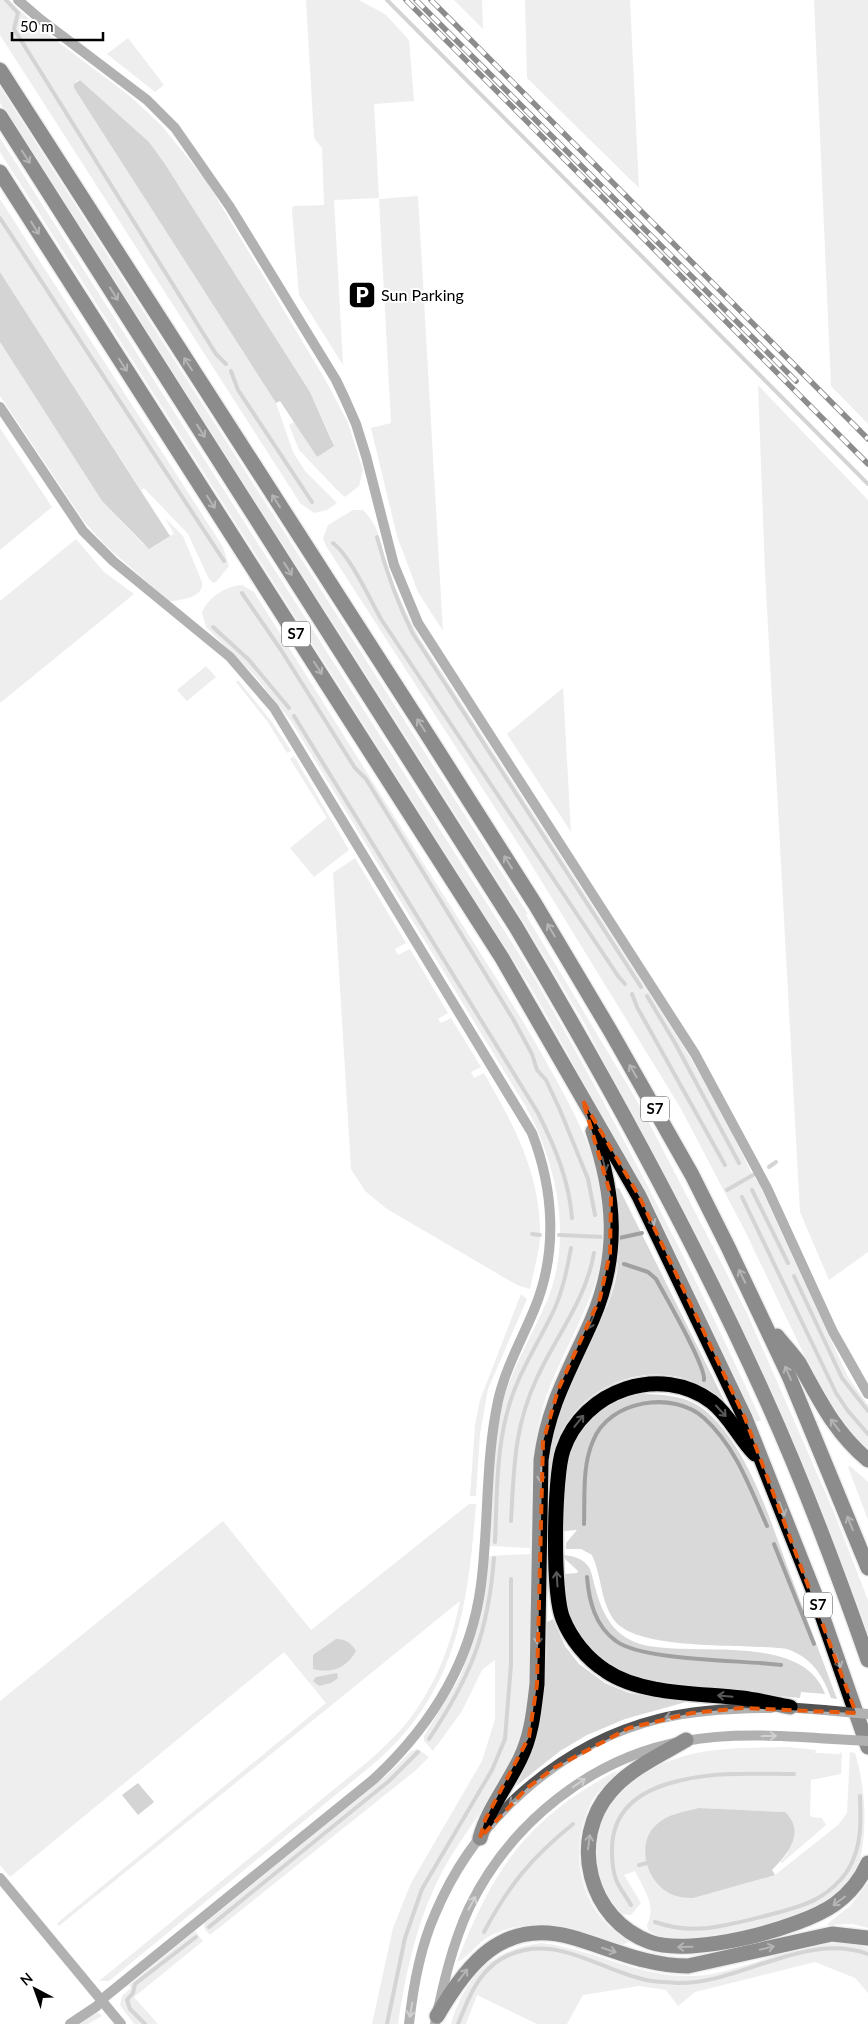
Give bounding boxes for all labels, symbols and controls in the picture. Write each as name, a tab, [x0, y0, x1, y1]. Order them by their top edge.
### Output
scale bar	[12, 10, 104, 42]
text: 50 m	[20, 17, 54, 35]
one-way arrow	[22, 150, 32, 164]
one-way arrow	[30, 221, 41, 235]
parking icon: Sun Parking	[347, 280, 377, 310]
place label: Sun Parking	[381, 285, 464, 304]
one-way arrow	[109, 287, 119, 301]
one-way arrow	[183, 357, 193, 371]
one-way arrow	[118, 358, 128, 372]
one-way arrow	[196, 424, 206, 438]
one-way arrow	[206, 494, 216, 508]
one-way arrow	[271, 494, 281, 508]
one-way arrow	[283, 561, 293, 575]
road number: S7	[282, 622, 310, 646]
one-way arrow	[313, 660, 323, 674]
one-way arrow	[416, 718, 427, 732]
one-way arrow	[503, 856, 513, 870]
one-way arrow	[545, 924, 555, 938]
one-way arrow	[628, 1063, 638, 1078]
road number: S7	[641, 1096, 669, 1122]
one-way arrow	[599, 1155, 609, 1171]
one-way arrow	[646, 1211, 656, 1226]
one-way arrow	[737, 1269, 747, 1284]
one-way arrow	[585, 1314, 595, 1329]
one-way arrow	[782, 1366, 792, 1381]
one-way arrow	[715, 1405, 727, 1418]
one-way arrow	[573, 1415, 584, 1428]
one-way arrow	[829, 1419, 840, 1432]
one-way arrow	[536, 1467, 545, 1483]
one-way arrow	[777, 1501, 787, 1516]
one-way arrow	[845, 1516, 854, 1531]
one-way arrow	[552, 1571, 561, 1587]
road number: S7	[804, 1592, 832, 1618]
one-way arrow	[533, 1629, 543, 1645]
one-way arrow	[834, 1653, 843, 1668]
one-way arrow	[717, 1691, 733, 1701]
one-way arrow	[665, 1712, 681, 1722]
one-way arrow	[761, 1731, 777, 1740]
one-way arrow	[572, 1778, 586, 1788]
one-way arrow	[509, 1793, 521, 1806]
one-way arrow	[584, 1834, 594, 1850]
one-way arrow	[833, 1895, 846, 1906]
one-way arrow	[468, 1896, 477, 1911]
one-way arrow	[677, 1942, 694, 1952]
one-way arrow	[758, 1943, 774, 1952]
one-way arrow	[601, 1945, 617, 1955]
north arrow	[10, 1964, 60, 2014]
one-way arrow	[458, 1968, 468, 1982]
text: N	[16, 1969, 36, 1989]
one-way arrow	[405, 2002, 415, 2018]

